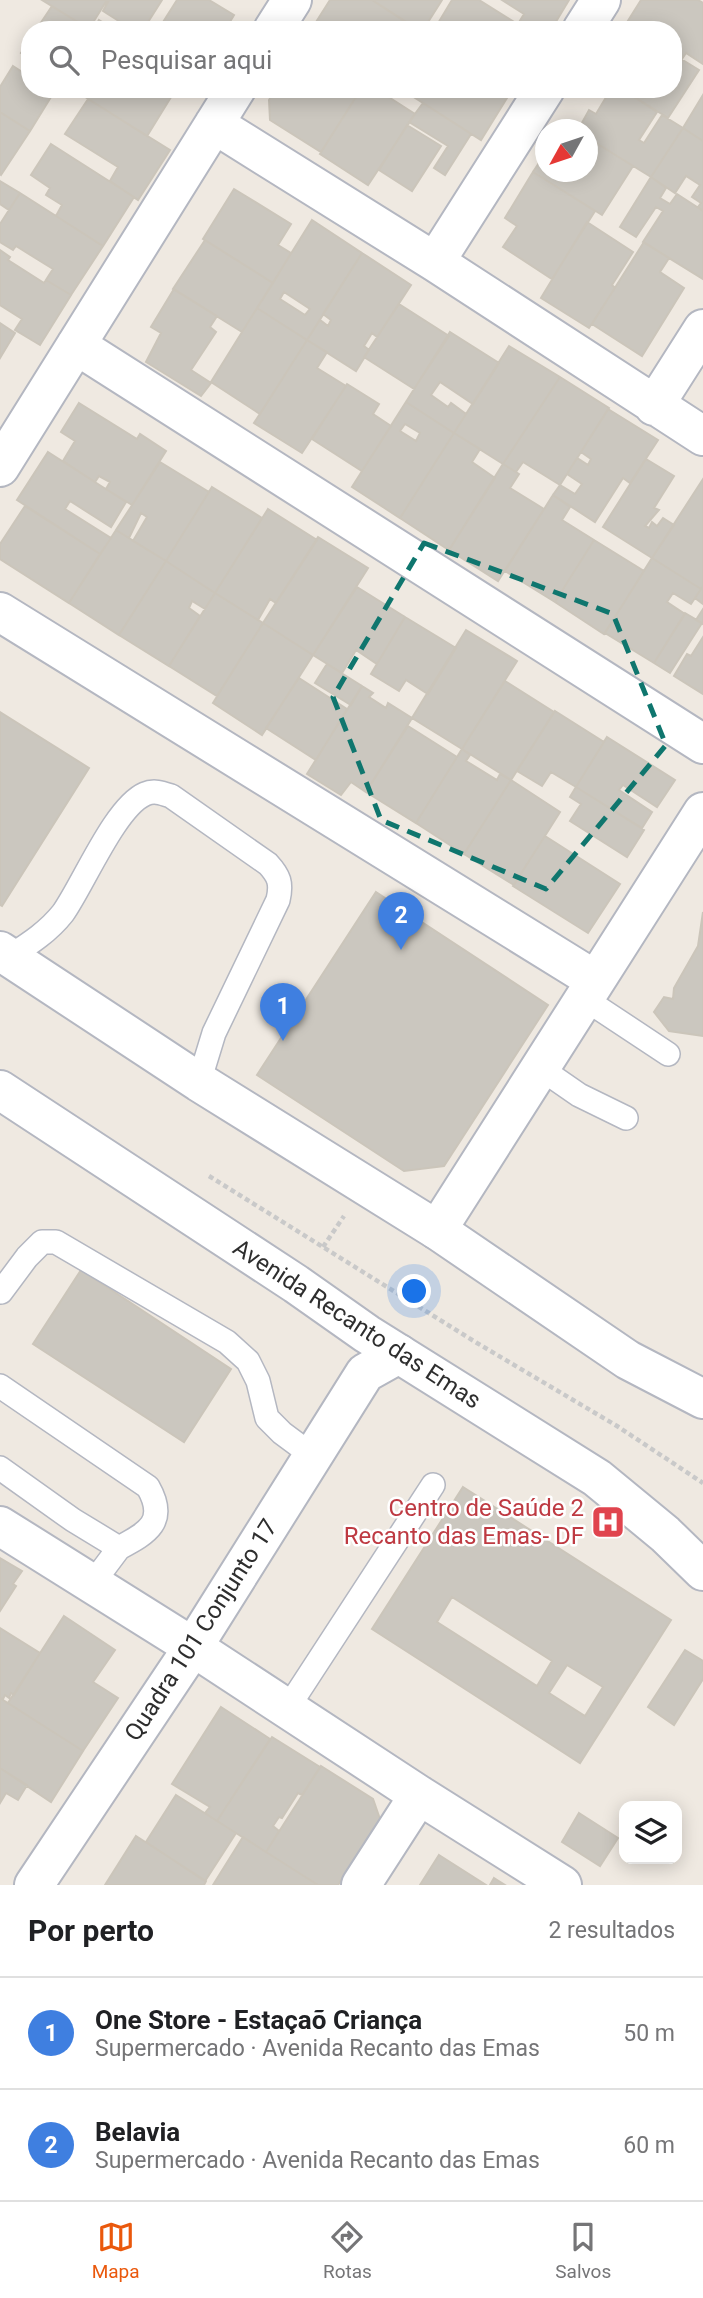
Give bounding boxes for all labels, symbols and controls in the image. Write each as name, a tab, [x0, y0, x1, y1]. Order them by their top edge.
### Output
search box	[21, 21, 682, 98]
icon: search	[45, 41, 83, 79]
text: Pesquisar aqui	[101, 45, 272, 75]
north arrow	[535, 119, 598, 182]
pin: 2	[378, 892, 424, 950]
pin: 1	[260, 983, 306, 1041]
street label: Avenida Recanto das Emas	[228, 1233, 486, 1415]
your location	[397, 1274, 431, 1308]
place label: Centro de Saúde 2 Recanto das Emas- DF	[344, 1494, 584, 1550]
hospital icon: Centro de Saúde 2 Recanto das Emas- DF	[589, 1503, 627, 1541]
street label: Quadra 101 Conjunto 17	[119, 1514, 283, 1746]
map controls	[619, 1801, 682, 1864]
button: layers	[619, 1801, 682, 1864]
text: Por perto	[28, 1913, 154, 1948]
text: 2 resultados	[548, 1917, 675, 1944]
text: One Store - Estaçaõ Criança	[95, 2005, 422, 2035]
text: 1	[44, 2020, 58, 2047]
text: 50 m	[623, 2020, 675, 2047]
text: Supermercado · Avenida Recanto das Emas	[95, 2035, 540, 2062]
text: Belavia	[95, 2117, 180, 2147]
text: 2	[44, 2132, 58, 2159]
text: 60 m	[623, 2132, 675, 2159]
text: Supermercado · Avenida Recanto das Emas	[95, 2147, 540, 2174]
tab: Mapa	[92, 2218, 140, 2283]
tab: Rotas	[323, 2218, 372, 2283]
tab: Salvos	[555, 2218, 611, 2283]

